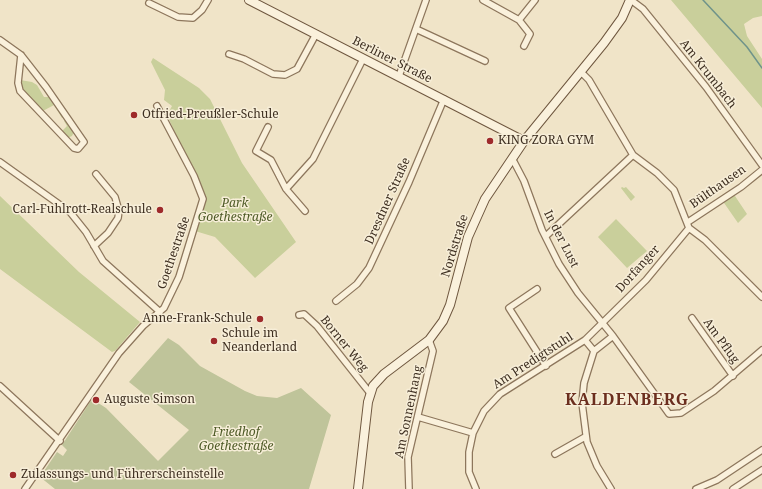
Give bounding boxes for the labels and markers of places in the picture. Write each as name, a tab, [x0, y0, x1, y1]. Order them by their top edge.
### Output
place label: Otfried-Preußler-Schule	[142, 108, 279, 122]
marker: Otfried-Preußler-Schule	[129, 110, 139, 120]
place label: KING ZORA GYM	[498, 134, 594, 148]
marker: KING ZORA GYM	[485, 136, 495, 146]
place label: Carl-Fuhlrott-Realschule	[13, 203, 152, 217]
marker: Carl-Fuhlrott-Realschule	[155, 205, 165, 215]
place label: Anne-Frank-Schule	[142, 312, 252, 326]
marker: Anne-Frank-Schule	[255, 314, 265, 324]
place label: Schule im Neanderland	[222, 327, 297, 355]
marker: Schule im Neanderland	[209, 336, 219, 346]
place label: Auguste Simson	[104, 393, 195, 407]
marker: Auguste Simson	[91, 395, 101, 405]
place label: Zulassungs- und Führerscheinstelle	[21, 468, 224, 482]
marker: Zulassungs- und Führerscheinstelle	[8, 470, 18, 480]

